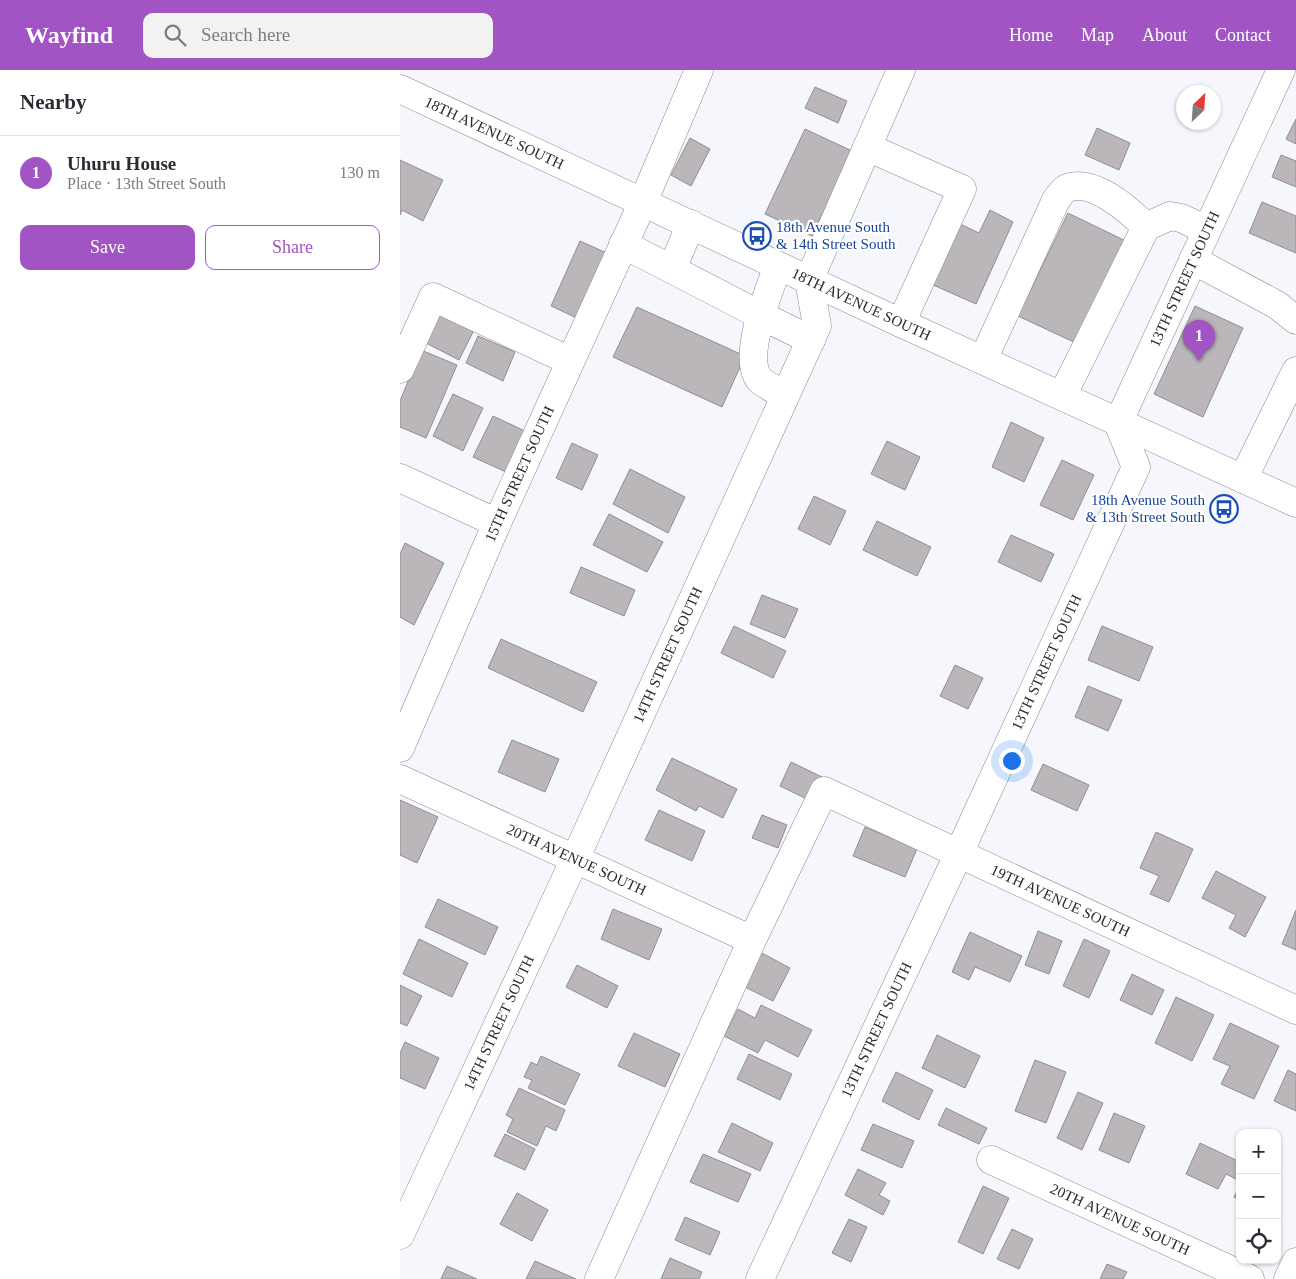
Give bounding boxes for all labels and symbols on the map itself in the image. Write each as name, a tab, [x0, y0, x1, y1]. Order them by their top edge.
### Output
north arrow	[1176, 85, 1221, 130]
street label: 18TH AVENUE SOUTH	[422, 94, 566, 172]
street label: 13TH STREET SOUTH	[1146, 208, 1224, 350]
place label: 18th Avenue South & 14th Street South	[776, 219, 896, 252]
bus stop icon: 18th Avenue South & 14th Street South	[742, 221, 772, 251]
street label: 18TH AVENUE SOUTH	[789, 265, 933, 344]
pin: 1	[1183, 320, 1215, 361]
street label: 15TH STREET SOUTH	[482, 403, 557, 544]
place label: 18th Avenue South & 13th Street South	[1085, 492, 1205, 525]
bus stop icon: 18th Avenue South & 13th Street South	[1209, 494, 1239, 524]
street label: 14TH STREET SOUTH	[630, 584, 706, 725]
street label: 13TH STREET SOUTH	[1008, 592, 1084, 733]
your location	[999, 748, 1025, 774]
street label: 20TH AVENUE SOUTH	[504, 821, 649, 899]
street label: 19TH AVENUE SOUTH	[988, 862, 1133, 940]
street label: 14TH STREET SOUTH	[460, 953, 537, 1093]
street label: 13TH STREET SOUTH	[838, 960, 915, 1100]
street label: 20TH AVENUE SOUTH	[1048, 1180, 1192, 1258]

